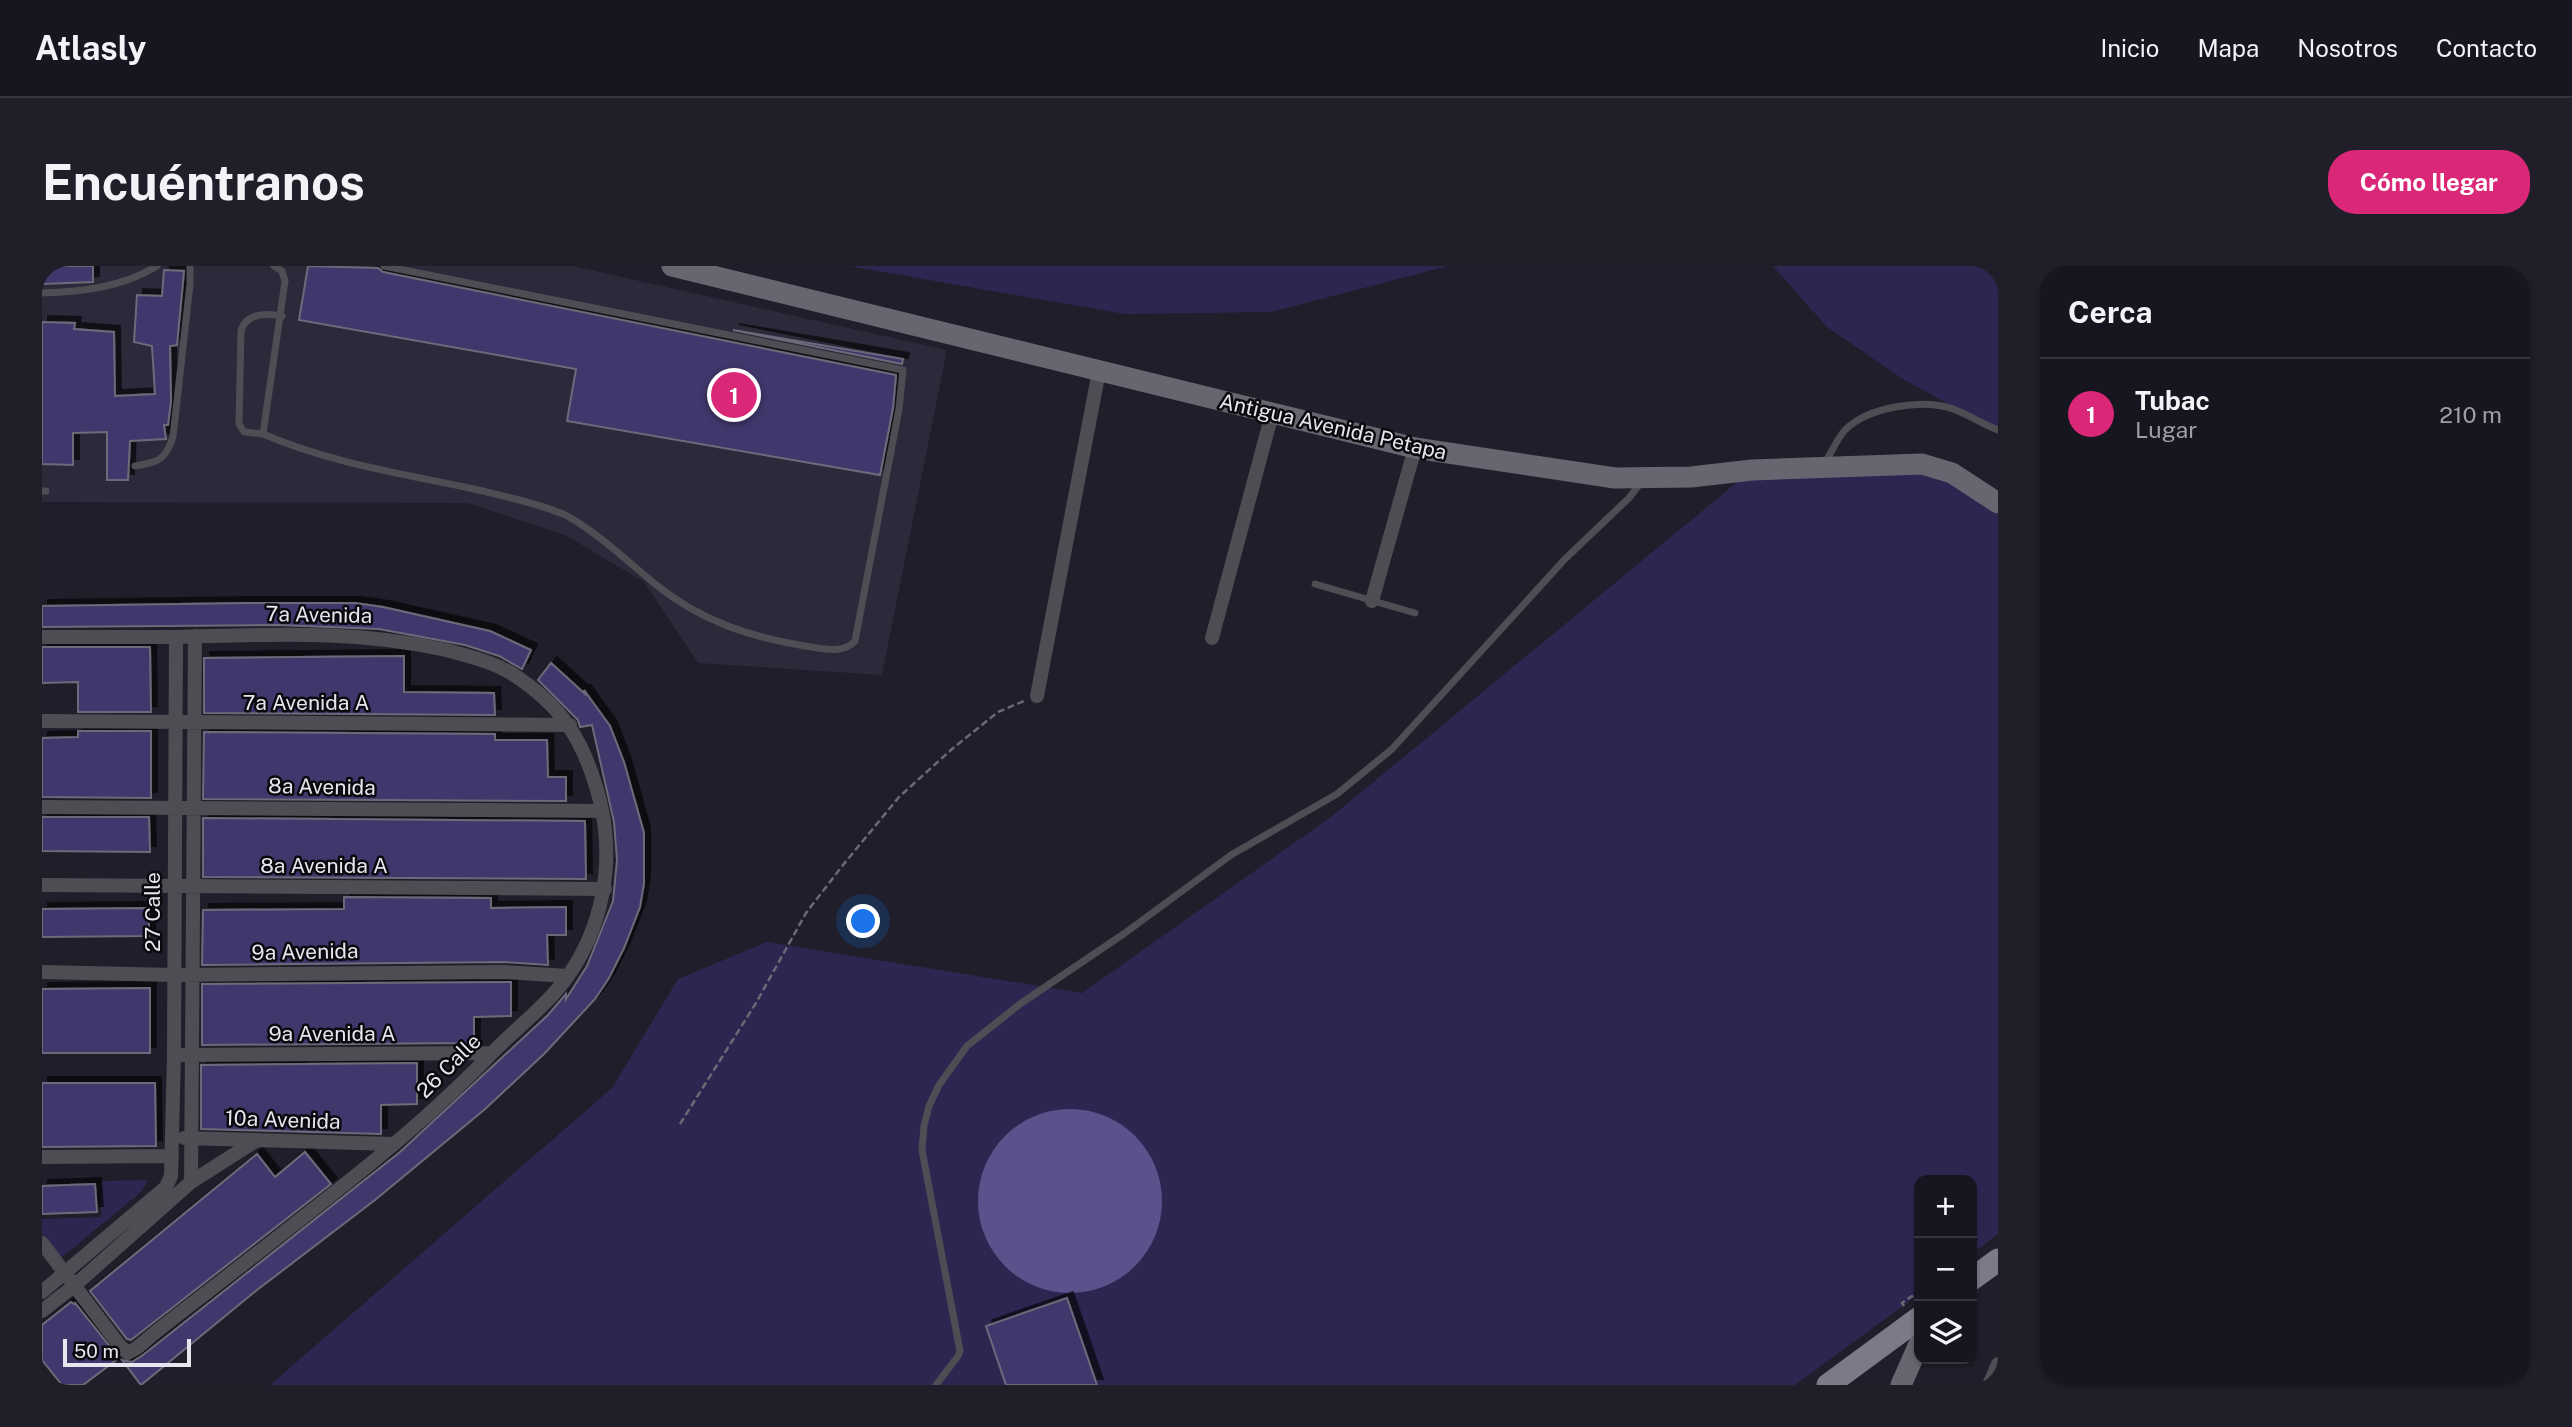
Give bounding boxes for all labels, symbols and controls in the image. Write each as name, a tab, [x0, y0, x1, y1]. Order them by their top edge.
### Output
text: Atlasly	[35, 29, 146, 67]
text: Inicio	[2100, 34, 2159, 62]
text: Mapa	[2197, 34, 2259, 62]
text: Nosotros	[2297, 34, 2398, 62]
text: Contacto	[2436, 34, 2537, 62]
button: Cómo llegar	[2328, 150, 2530, 214]
text: Encuéntranos	[42, 153, 365, 211]
text: Cerca	[2068, 294, 2153, 330]
pin: 1	[711, 369, 757, 421]
text: Tubac	[2135, 385, 2210, 416]
street label: Antigua Avenida Petapa	[1217, 388, 1449, 465]
text: 1	[2086, 401, 2096, 428]
text: 210 m	[2439, 401, 2502, 428]
text: Lugar	[2135, 416, 2197, 443]
street label: 7a Avenida	[265, 601, 373, 628]
street label: 7a Avenida A	[243, 690, 369, 715]
street label: 8a Avenida	[268, 773, 376, 800]
street label: 8a Avenida A	[260, 853, 388, 878]
street label: 27 Calle	[140, 872, 165, 952]
your location	[846, 904, 880, 938]
street label: 9a Avenida	[251, 938, 359, 965]
street label: 9a Avenida A	[268, 1021, 396, 1046]
street label: 26 Calle	[411, 1028, 486, 1103]
street label: 10a Avenida	[225, 1105, 341, 1134]
map controls	[1914, 1175, 1977, 1364]
button: +	[1914, 1175, 1977, 1238]
button: −	[1914, 1238, 1977, 1301]
button: layers	[1914, 1301, 1977, 1364]
scale bar	[63, 1336, 191, 1368]
text: 50 m	[74, 1340, 119, 1362]

